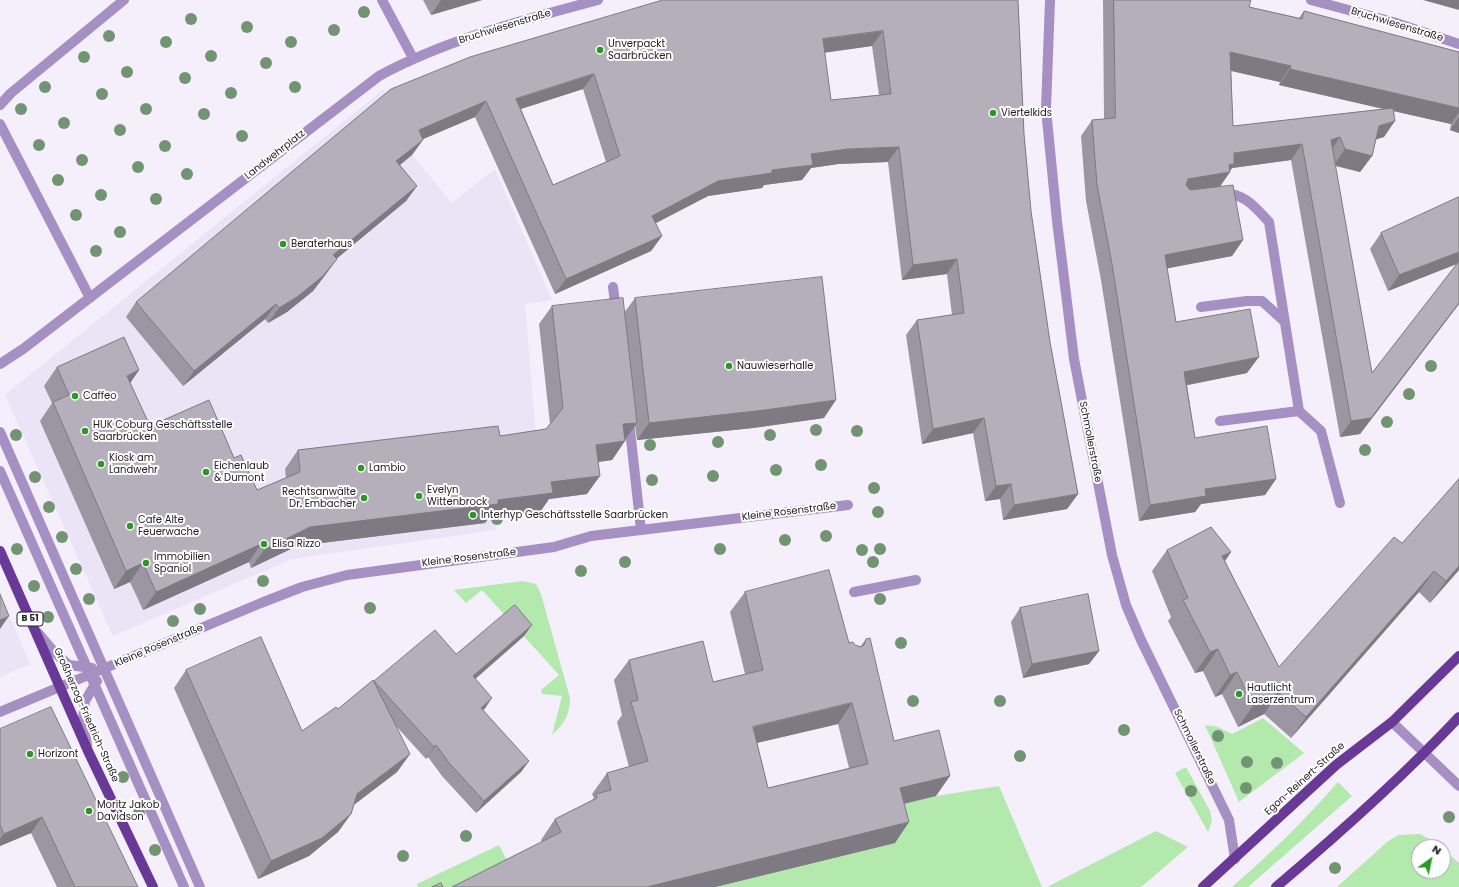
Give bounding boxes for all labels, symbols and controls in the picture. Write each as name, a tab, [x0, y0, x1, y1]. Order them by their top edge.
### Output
street label: Bruchwiesenstraße	[1349, 5, 1445, 45]
street label: Bruchwiesenstraße	[457, 7, 553, 47]
place label: Unverpackt Saarbrücken	[608, 38, 672, 62]
marker: Unverpackt Saarbrücken	[595, 45, 605, 55]
place label: Viertelkids	[1001, 107, 1052, 119]
marker: Viertelkids	[988, 108, 998, 118]
street label: Landwehrplatz	[243, 128, 307, 182]
place label: Beraterhaus	[291, 238, 352, 250]
marker: Beraterhaus	[278, 239, 288, 249]
place label: Nauwieserhalle	[737, 360, 813, 372]
marker: Nauwieserhalle	[724, 361, 734, 371]
place label: Caffeo	[83, 390, 117, 402]
marker: Caffeo	[70, 391, 80, 401]
street label: Schmollerstraße	[1076, 400, 1104, 484]
place label: HUK Coburg Geschäftsstelle Saarbrücken	[93, 419, 233, 442]
marker: HUK Coburg Geschäftsstelle Saarbrücken	[80, 426, 90, 436]
place label: Kiosk am Landwehr	[109, 452, 158, 476]
marker: Kiosk am Landwehr	[96, 459, 106, 469]
place label: Eichenlaub & Dumont	[214, 460, 269, 484]
place label: Lambio	[369, 462, 406, 474]
marker: Lambio	[356, 463, 366, 473]
marker: Eichenlaub & Dumont	[201, 467, 211, 477]
place label: Evelyn Wittenbrock	[427, 484, 487, 508]
place label: Rechtsanwälte Dr. Embacher	[282, 486, 356, 510]
marker: Evelyn Wittenbrock	[414, 491, 424, 501]
marker: Rechtsanwälte Dr. Embacher	[359, 493, 369, 503]
street label: Kleine Rosenstraße	[741, 500, 837, 524]
place label: Interhyp Geschäftsstelle Saarbrücken	[481, 509, 668, 521]
marker: Interhyp Geschäftsstelle Saarbrücken	[468, 510, 478, 520]
place label: Cafe Alte Feuerwache	[138, 514, 199, 538]
marker: Cafe Alte Feuerwache	[125, 521, 135, 531]
place label: Elisa Rizzo	[272, 538, 321, 550]
marker: Elisa Rizzo	[259, 539, 269, 549]
street label: Kleine Rosenstraße	[421, 546, 517, 570]
place label: Immobilien Spaniol	[154, 551, 210, 574]
marker: Immobilien Spaniol	[141, 558, 151, 568]
road number: B 51	[17, 612, 43, 626]
street label: Kleine Rosenstraße	[113, 622, 205, 670]
street label: Großherzog-Friedrich-Straße	[51, 646, 121, 784]
place label: Hautlicht Laserzentrum	[1247, 682, 1314, 706]
marker: Hautlicht Laserzentrum	[1234, 689, 1244, 699]
street label: Schmollerstraße	[1171, 707, 1217, 787]
street label: Egon-Reinert-Straße	[1263, 740, 1347, 818]
place label: Horizont	[38, 748, 78, 760]
marker: Horizont	[25, 749, 35, 759]
place label: Moritz Jakob Davidson	[97, 799, 159, 822]
marker: Moritz Jakob Davidson	[84, 806, 94, 816]
north arrow	[1411, 839, 1451, 879]
text: N	[1429, 841, 1445, 859]

